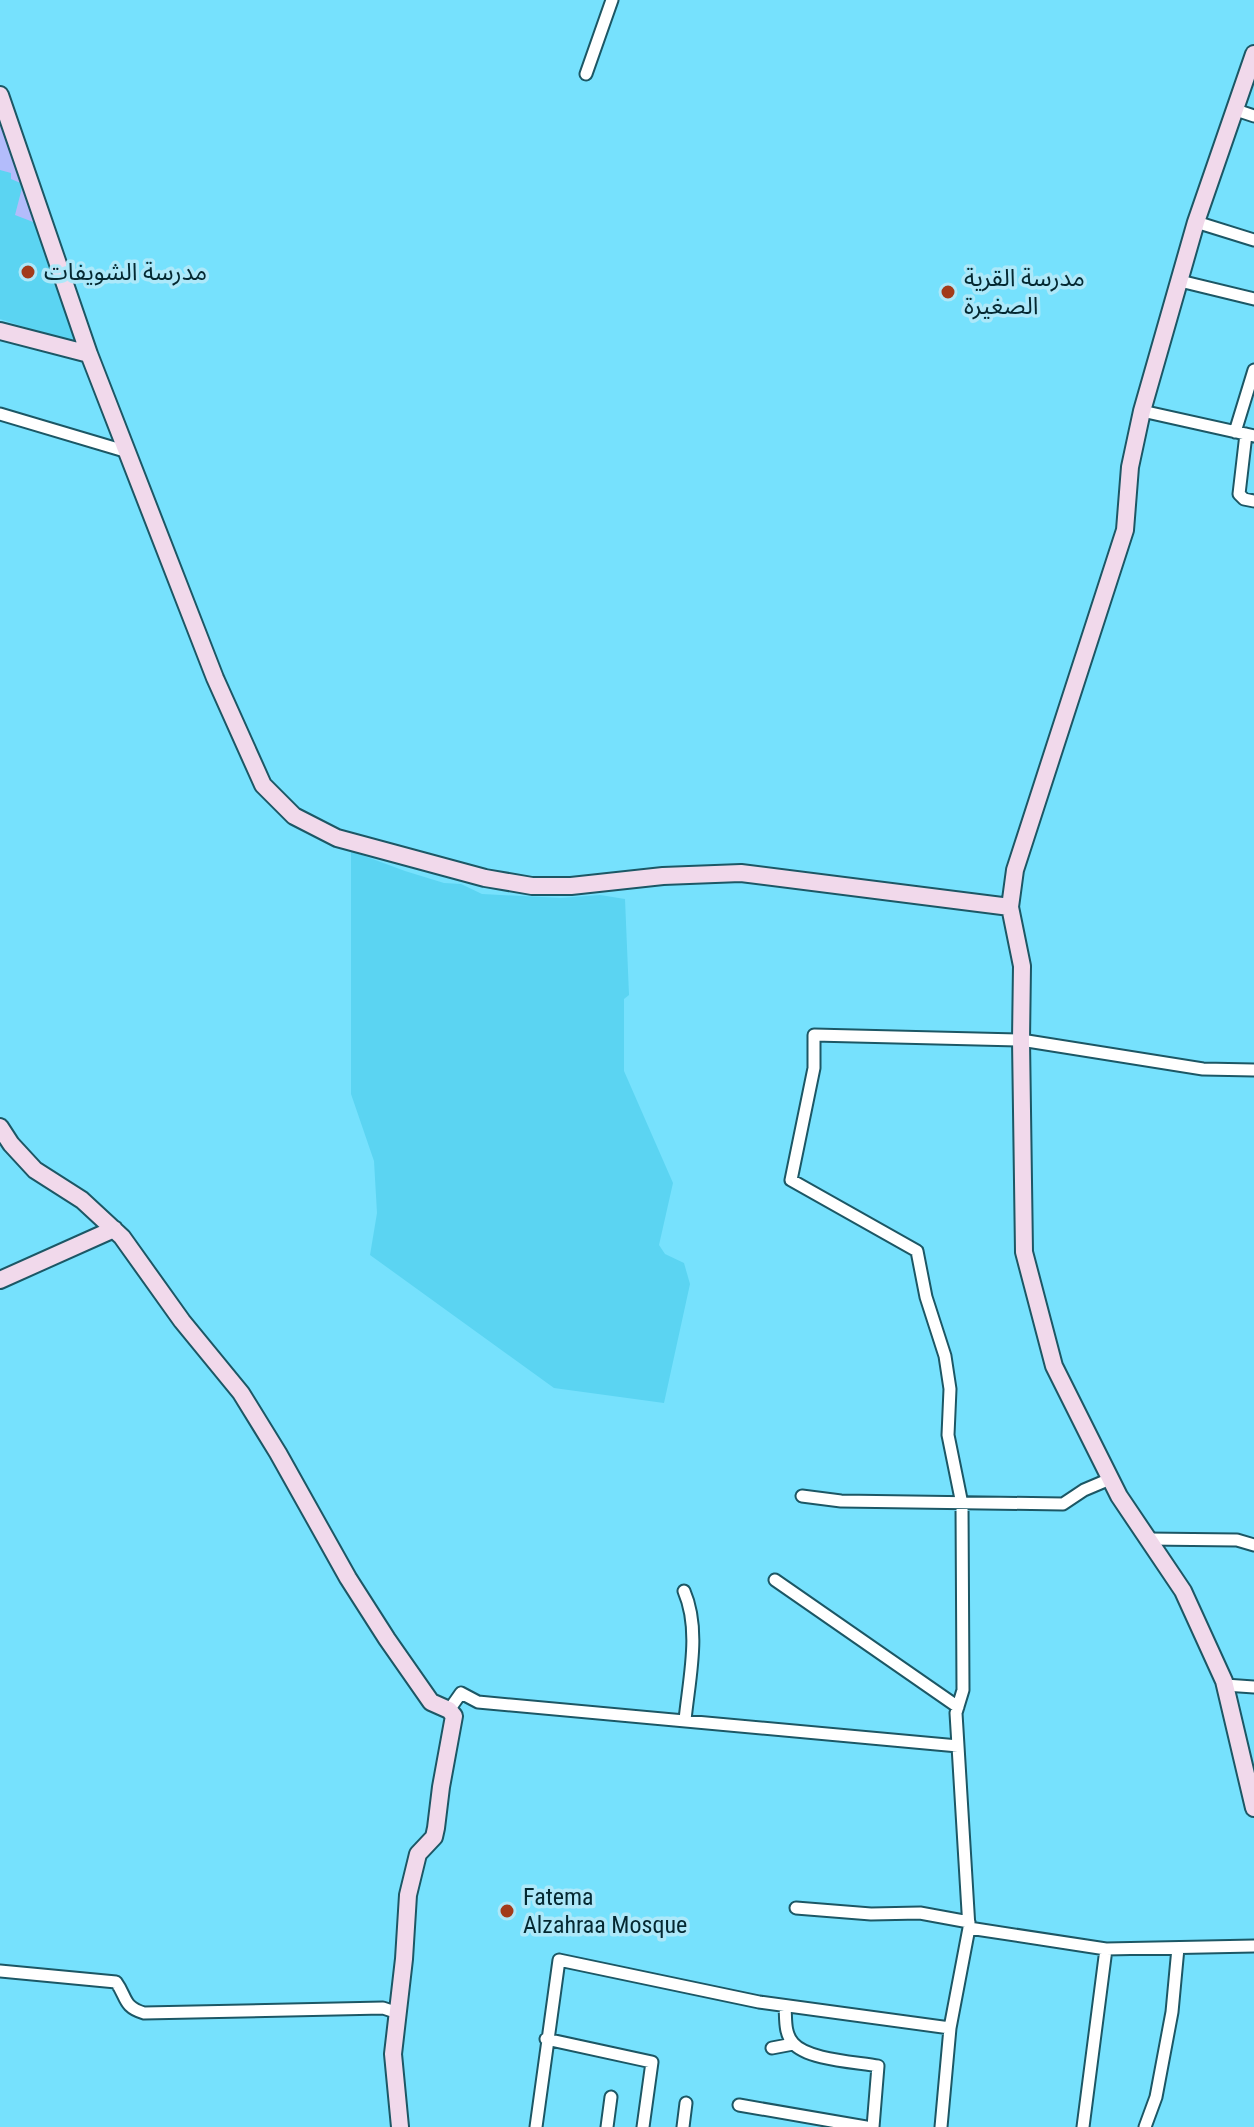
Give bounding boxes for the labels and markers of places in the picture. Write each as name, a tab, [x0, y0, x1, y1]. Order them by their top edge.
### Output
place label: مدرسة الشويفات	[44, 258, 207, 286]
marker: مدرسة الشويفات	[19, 263, 37, 281]
place label: مدرسة القرية الصغيرة	[964, 264, 1085, 320]
marker: مدرسة القرية الصغيرة	[939, 283, 957, 301]
place label: Fatema Alzahraa Mosque	[523, 1883, 687, 1939]
marker: Fatema Alzahraa Mosque	[498, 1902, 516, 1920]

